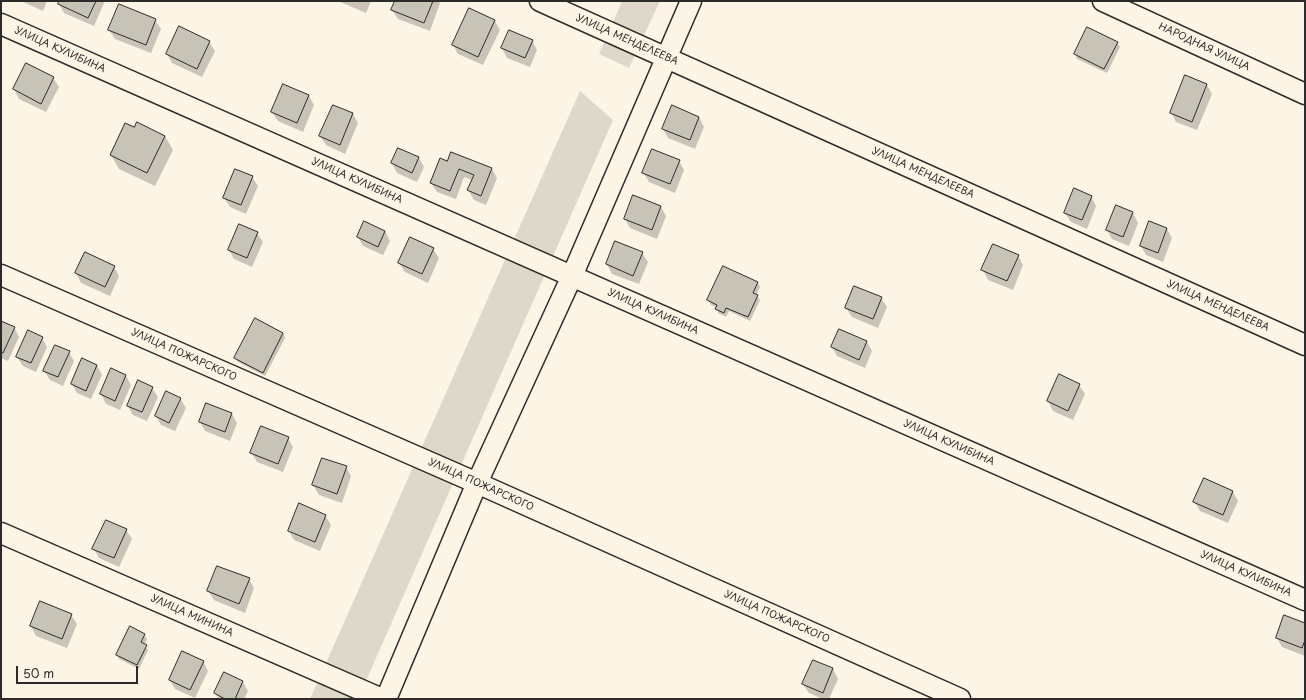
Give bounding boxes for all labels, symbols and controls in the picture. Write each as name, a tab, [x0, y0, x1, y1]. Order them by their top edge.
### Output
street label: УЛИЦА МЕНДЕЛЕЕВА	[574, 12, 680, 68]
street label: НАРОДНАЯ УЛИЦА	[1156, 21, 1252, 73]
street label: УЛИЦА КУЛИБИНА	[13, 25, 107, 75]
street label: УЛИЦА МЕНДЕЛЕЕВА	[870, 145, 976, 201]
street label: УЛИЦА КУЛИБИНА	[310, 156, 404, 206]
street label: УЛИЦА МЕНДЕЛЕЕВА	[1165, 278, 1271, 334]
street label: УЛИЦА КУЛИБИНА	[606, 287, 700, 337]
street label: УЛИЦА ПОЖАРСКОГО	[129, 326, 239, 384]
street label: УЛИЦА КУЛИБИНА	[902, 418, 996, 468]
street label: УЛИЦА ПОЖАРСКОГО	[426, 456, 536, 514]
street label: УЛИЦА КУЛИБИНА	[1199, 549, 1293, 599]
street label: УЛИЦА ПОЖАРСКОГО	[722, 588, 832, 646]
street label: УЛИЦА МИНИНА	[149, 592, 235, 640]
scale bar	[18, 658, 140, 684]
text: 50 m	[23, 664, 54, 682]

